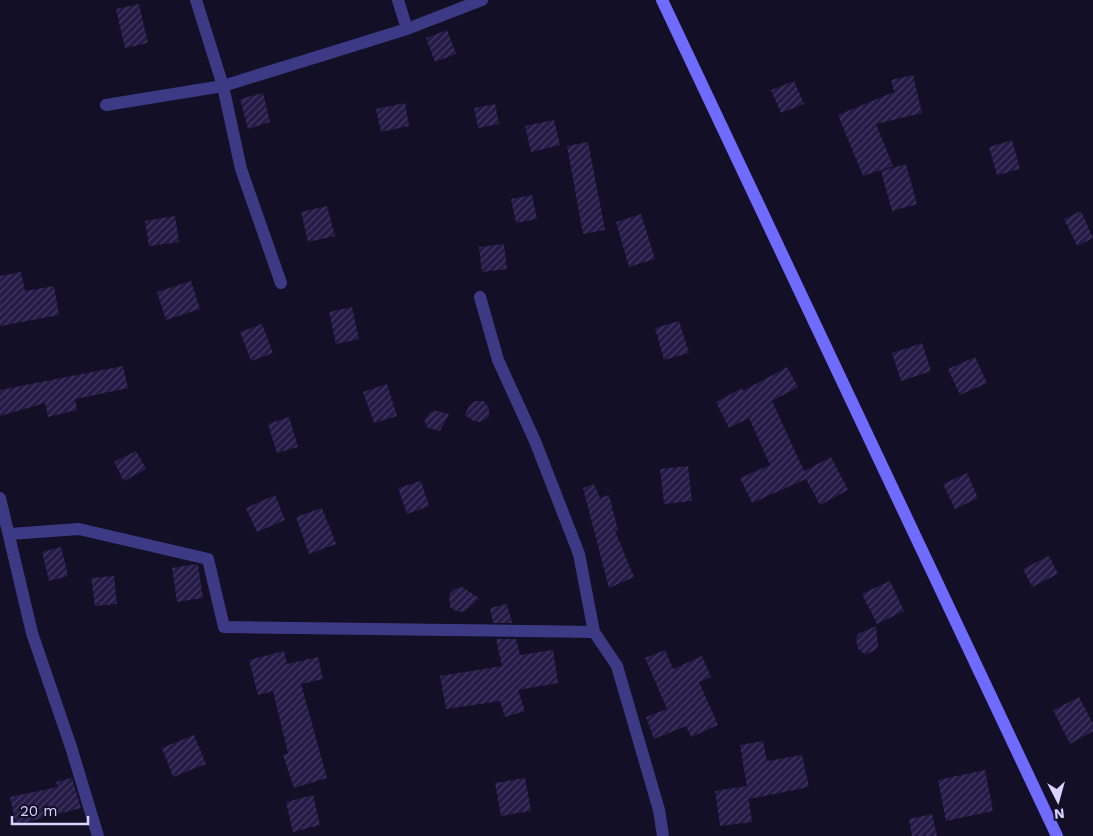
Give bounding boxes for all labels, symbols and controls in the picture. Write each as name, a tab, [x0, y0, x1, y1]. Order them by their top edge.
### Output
north arrow	[1033, 776, 1083, 826]
scale bar	[12, 794, 89, 826]
text: 20 m	[20, 802, 58, 820]
text: N	[1053, 805, 1065, 822]

